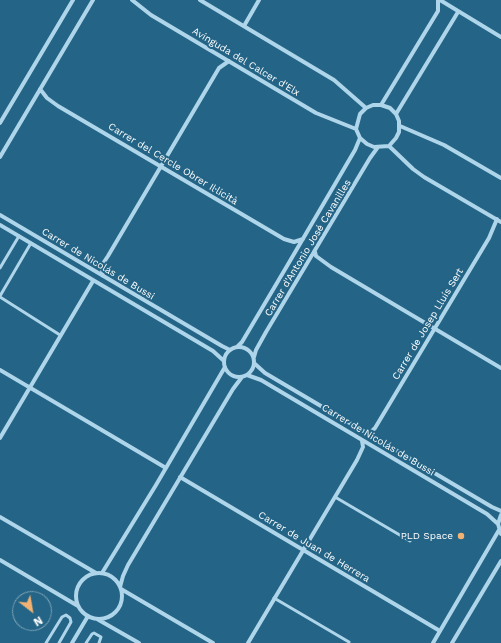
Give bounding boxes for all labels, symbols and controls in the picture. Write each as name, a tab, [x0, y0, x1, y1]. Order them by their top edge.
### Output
street label: Avinguda del Calcer d'Elx	[190, 25, 302, 99]
street label: Carrer del Cercle Obrer Il·licità	[106, 120, 240, 208]
street label: Carrer d'Antonio José Cavanilles	[262, 177, 354, 319]
street label: Carrer de Nicolás de Bussi	[39, 225, 157, 303]
street label: Carrer de Josep Lluís Sert	[390, 266, 466, 382]
street label: Carrer de Nicolás de Bussi	[319, 401, 437, 479]
street label: Carrer de Juan de Herrera	[256, 509, 372, 585]
place label: PLD Space	[401, 530, 453, 542]
marker: PLD Space	[456, 531, 466, 541]
north arrow	[12, 591, 52, 631]
text: N	[31, 613, 45, 629]

